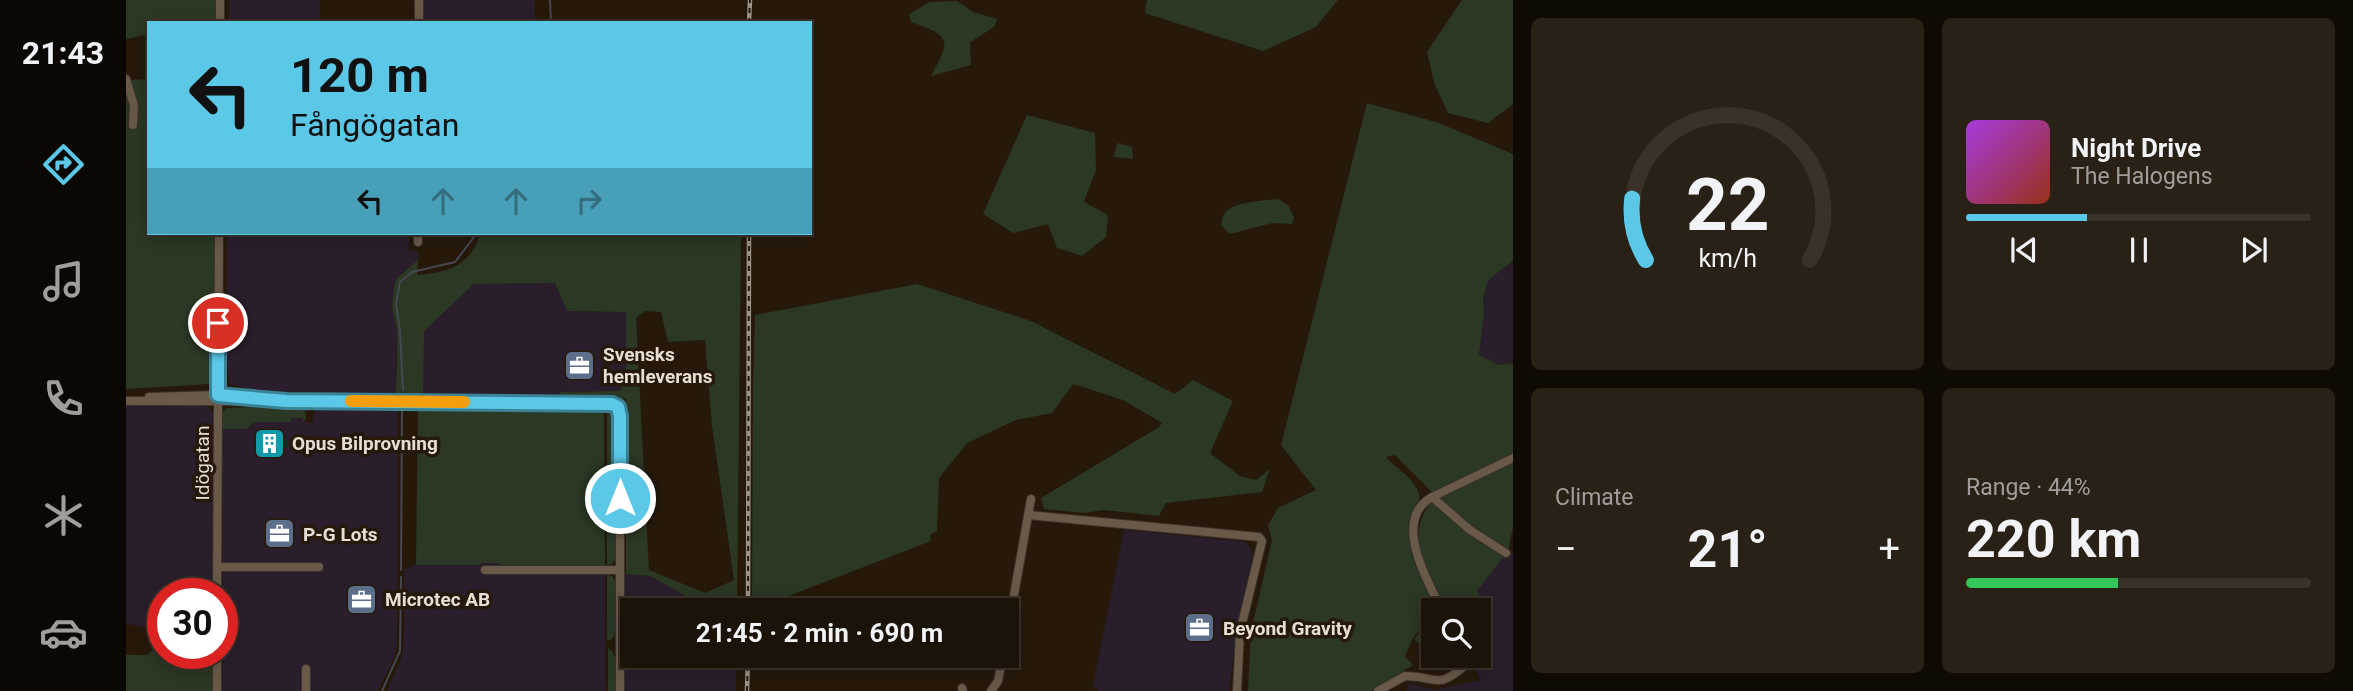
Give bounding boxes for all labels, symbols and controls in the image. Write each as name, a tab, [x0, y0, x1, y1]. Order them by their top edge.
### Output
text: 21:43	[22, 34, 104, 72]
text: 120 m	[290, 47, 429, 104]
icon: left	[175, 49, 266, 140]
text: Fångögatan	[290, 106, 459, 144]
text: Night Drive	[2071, 133, 2201, 163]
icon: directions	[39, 140, 88, 189]
text: 22	[1686, 163, 1769, 249]
text: The Halogens	[2071, 163, 2213, 190]
icon: left	[351, 182, 389, 220]
icon: ahead	[424, 182, 462, 220]
icon: ahead	[497, 182, 535, 220]
icon: right	[570, 182, 608, 220]
icon: previous	[2005, 231, 2043, 269]
icon: pause	[2120, 231, 2158, 269]
icon: next	[2235, 231, 2273, 269]
text: km/h	[1698, 244, 1757, 273]
icon: music	[39, 257, 88, 306]
pin	[188, 293, 248, 353]
icon: arrive	[199, 304, 237, 342]
place label: Svensks hemleverans	[603, 343, 713, 388]
office icon: Svensks hemleverans	[563, 348, 597, 382]
icon: phone	[39, 374, 88, 423]
street label: Idögatan	[191, 426, 214, 500]
building icon: Opus Bilprovning	[252, 426, 286, 460]
place label: Opus Bilprovning	[292, 432, 438, 455]
position arrow	[583, 461, 657, 535]
text: Range · 44%	[1966, 474, 2091, 501]
text: Climate	[1555, 484, 1634, 511]
icon: climate	[39, 491, 88, 540]
text: 220 km	[1966, 509, 2141, 570]
office icon: P-G Lots	[263, 517, 297, 551]
text: 21°	[1688, 519, 1768, 580]
place label: P-G Lots	[303, 523, 378, 546]
text: −	[1555, 527, 1577, 571]
text: +	[1878, 527, 1900, 571]
speed limit sign: 30	[147, 578, 238, 669]
office icon: Microtec AB	[345, 582, 379, 616]
place label: Microtec AB	[385, 588, 490, 611]
map controls	[1421, 598, 1491, 668]
button: search	[1421, 598, 1491, 668]
icon: car	[39, 608, 88, 657]
office icon: Beyond Gravity	[1183, 611, 1217, 645]
place label: Beyond Gravity	[1223, 617, 1352, 640]
text: 21:45 · 2 min · 690 m	[696, 618, 943, 648]

